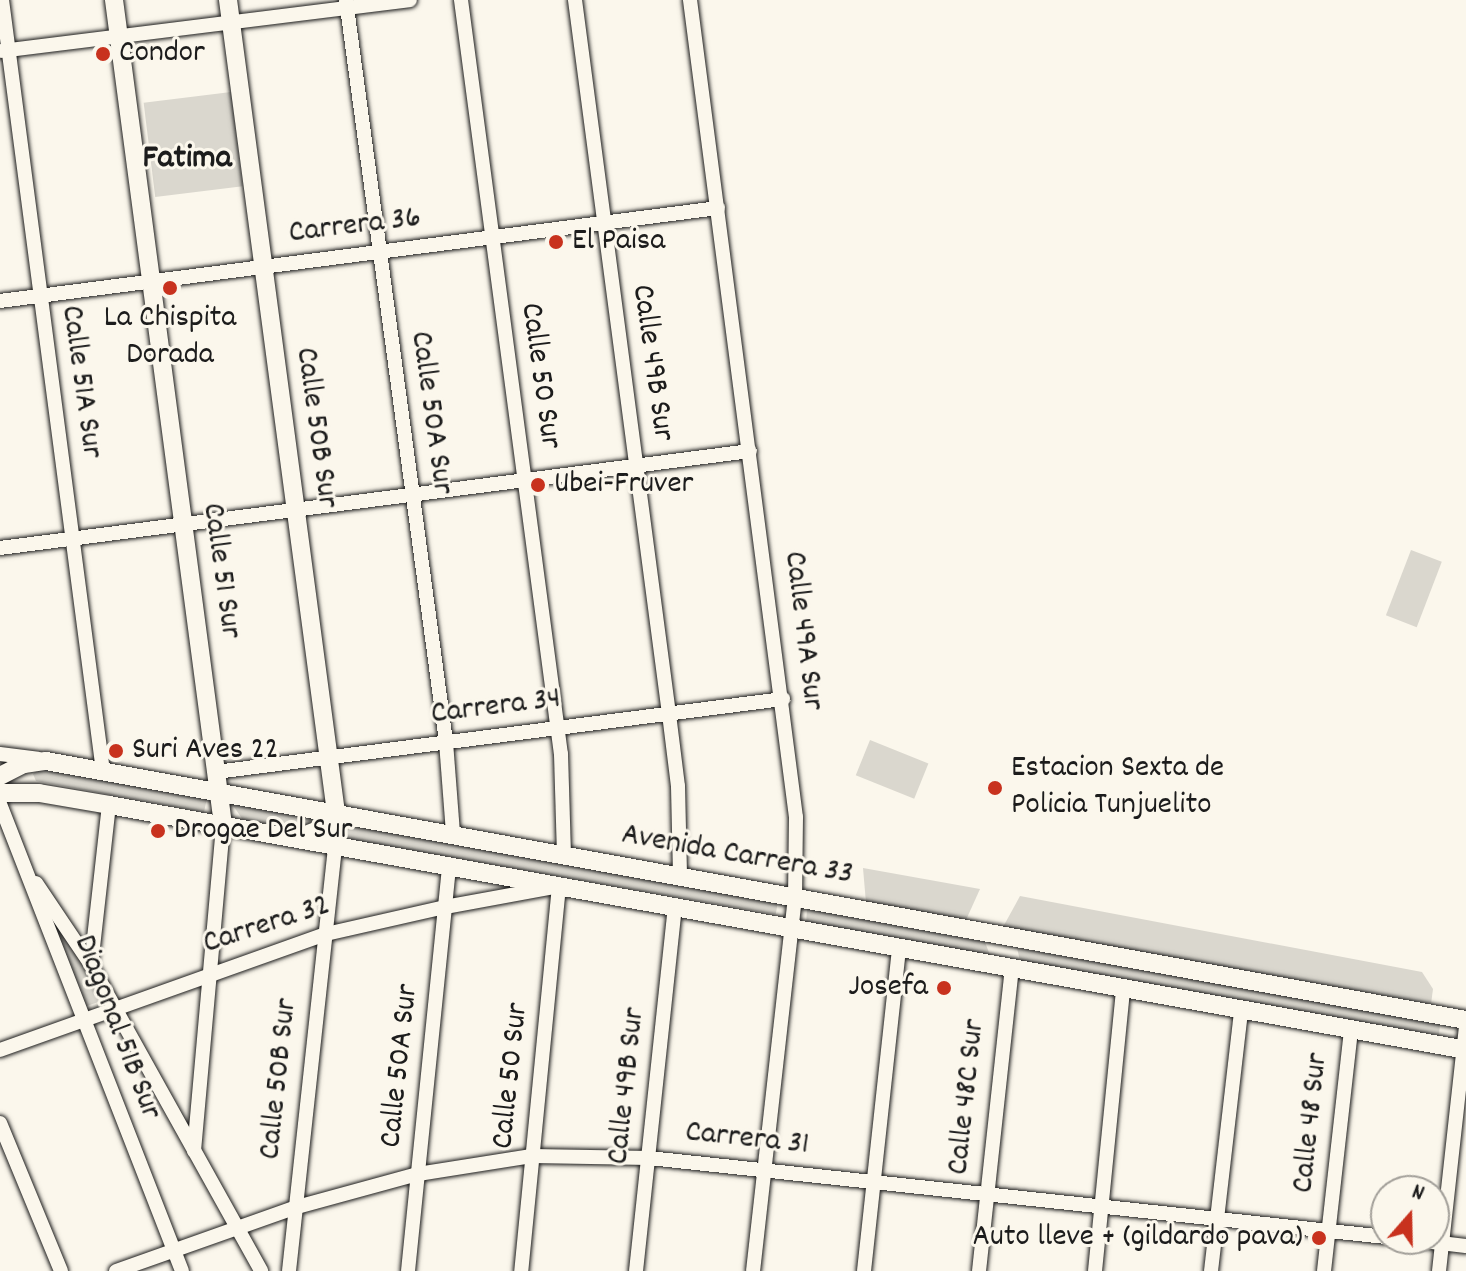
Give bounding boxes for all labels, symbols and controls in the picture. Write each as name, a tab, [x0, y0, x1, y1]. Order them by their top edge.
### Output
place label: Condor	[119, 35, 205, 73]
marker: Condor	[94, 45, 112, 63]
district label: Fatima	[142, 140, 232, 180]
street label: Carrera 36	[287, 200, 423, 254]
place label: El Paisa	[572, 223, 665, 261]
marker: El Paisa	[547, 233, 565, 251]
marker: La Chispita Dorada	[161, 279, 179, 297]
street label: Calle 49B Sur	[621, 282, 681, 444]
place label: La Chispita Dorada	[104, 301, 236, 376]
street label: Calle 50 Sur	[510, 301, 568, 451]
street label: Calle 51A Sur	[50, 303, 110, 461]
street label: Calle 50A Sur	[400, 329, 460, 497]
street label: Calle 50B Sur	[285, 345, 345, 511]
place label: Ubei-Fruver	[554, 466, 693, 504]
marker: Ubei-Fruver	[529, 476, 547, 494]
street label: Calle 51 Sur	[191, 501, 249, 641]
street label: Calle 49A Sur	[773, 549, 831, 713]
street label: Carrera 34	[429, 681, 563, 735]
place label: Suri Aves 22	[132, 732, 279, 770]
marker: Suri Aves 22	[107, 742, 125, 760]
place label: Estacion Sexta de Policia Tunjuelito	[1011, 751, 1224, 826]
marker: Estacion Sexta de Policia Tunjuelito	[986, 779, 1004, 797]
place label: Drogae Del Sur	[174, 812, 352, 850]
street label: Avenida Carrera 33	[618, 817, 856, 895]
marker: Drogae Del Sur	[149, 822, 167, 840]
street label: Carrera 32	[199, 887, 335, 965]
street label: Diagonal 51B Sur	[63, 930, 169, 1126]
place label: Josefa	[848, 969, 928, 1007]
marker: Josefa	[935, 979, 953, 997]
street label: Calle 50A Sur	[373, 982, 429, 1150]
street label: Calle 50B Sur	[252, 996, 308, 1162]
street label: Calle 50 Sur	[485, 1001, 539, 1151]
street label: Calle 49B Sur	[601, 1006, 655, 1166]
street label: Calle 48C Sur	[941, 1017, 995, 1177]
street label: Calle 48 Sur	[1286, 1051, 1338, 1195]
street label: Carrera 31	[683, 1114, 811, 1166]
north arrow	[1370, 1175, 1450, 1255]
text: N	[1407, 1177, 1428, 1210]
place label: Auto lleve + (gildardo pava)	[973, 1219, 1303, 1257]
marker: Auto lleve + (gildardo pava)	[1310, 1229, 1328, 1247]

